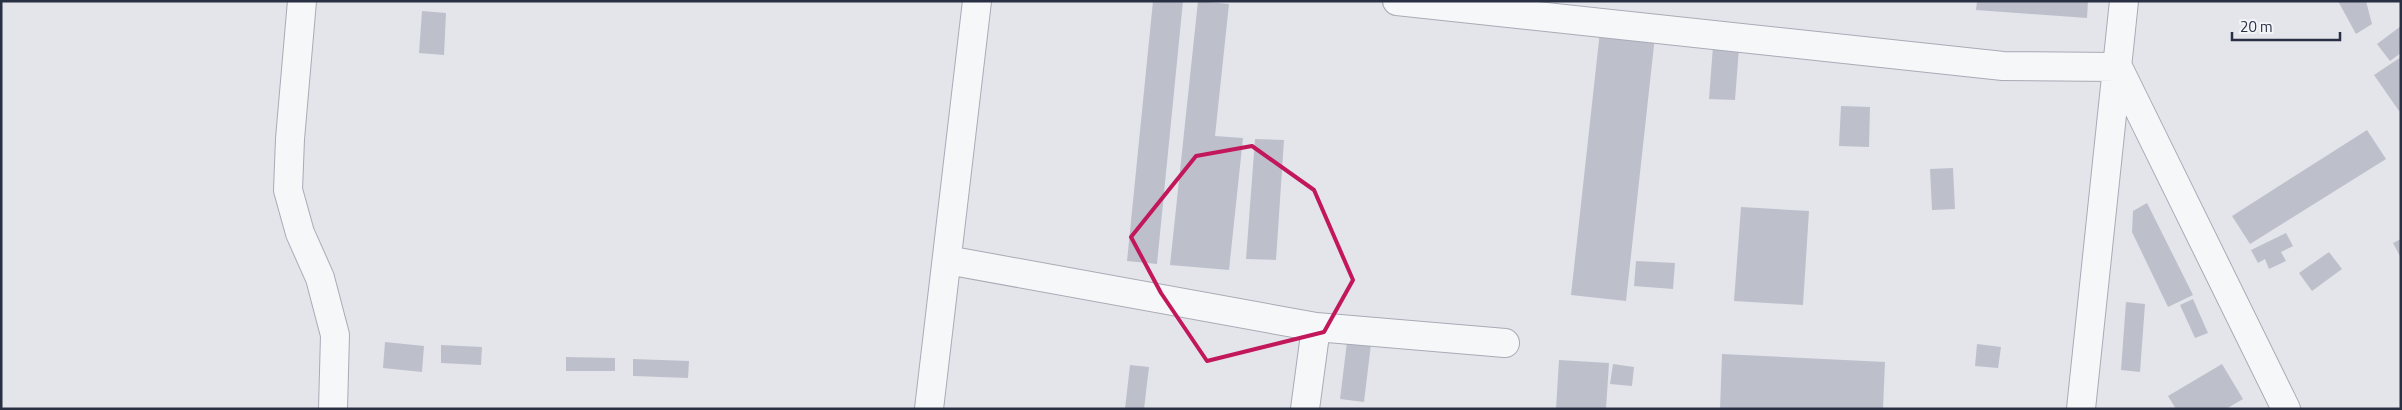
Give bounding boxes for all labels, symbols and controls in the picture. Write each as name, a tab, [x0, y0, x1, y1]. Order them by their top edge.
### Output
scale bar	[2232, 10, 2340, 42]
text: 20 m	[2240, 15, 2273, 38]

